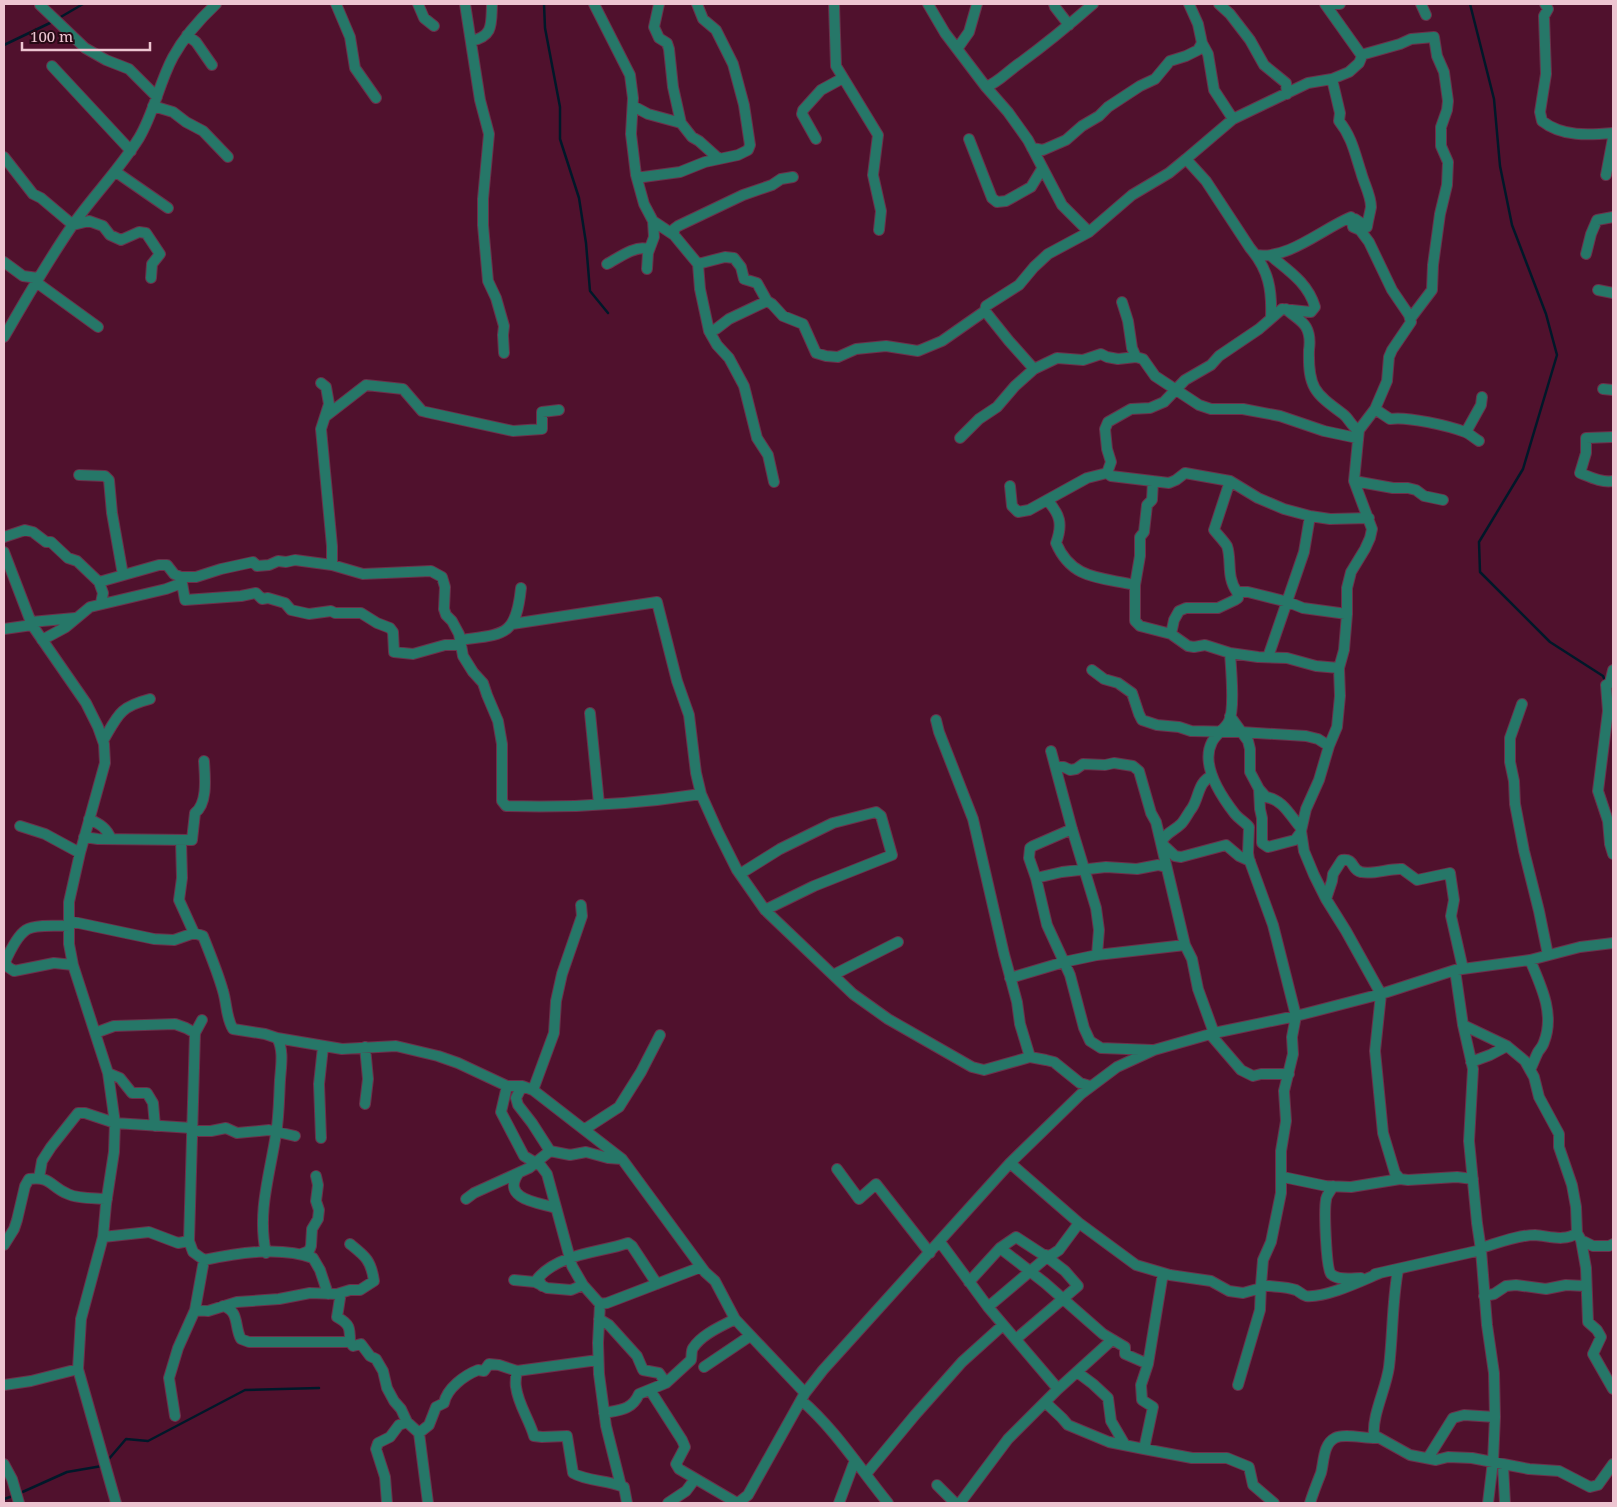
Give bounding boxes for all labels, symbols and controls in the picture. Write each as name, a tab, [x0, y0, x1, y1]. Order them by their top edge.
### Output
scale bar	[22, 20, 150, 52]
text: 100 m	[30, 26, 73, 46]

